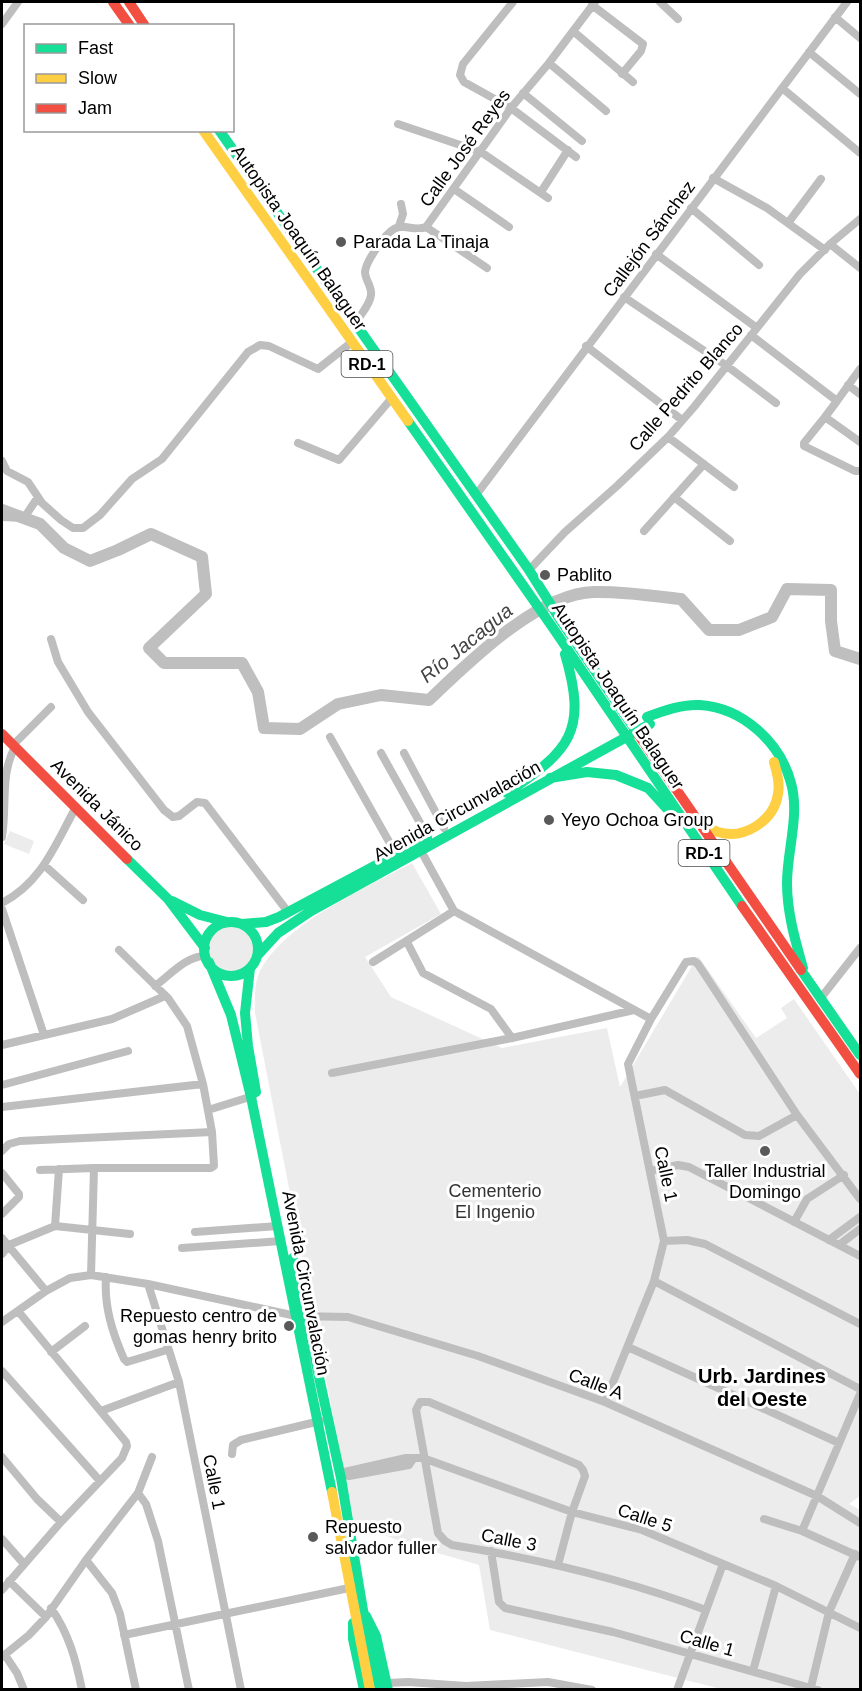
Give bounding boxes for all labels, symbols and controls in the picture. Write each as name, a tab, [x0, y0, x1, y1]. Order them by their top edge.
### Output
legend	[24, 24, 234, 132]
text: Fast	[78, 38, 113, 58]
text: Slow	[78, 68, 118, 88]
street label: Calle José Reyes	[416, 85, 514, 211]
text: Jam	[78, 98, 112, 118]
street label: Autopista Joaquín Balaguer	[227, 142, 371, 334]
street label: Callejón Sánchez	[599, 177, 699, 301]
place label: Parada La Tinaja	[353, 232, 490, 252]
marker: Parada La Tinaja	[334, 235, 348, 249]
street label: Calle Pedrito Blanco	[625, 319, 747, 455]
road number: RD-1	[342, 351, 392, 377]
place label: Pablito	[557, 565, 612, 585]
marker: Pablito	[538, 568, 552, 582]
water label: Río Jacagua	[415, 599, 517, 687]
street label: Autopista Joaquín Balaguer	[548, 599, 688, 793]
street label: Avenida Jánico	[47, 755, 147, 855]
street label: Avenida Circunvalación	[370, 757, 544, 865]
place label: Yeyo Ochoa Group	[561, 810, 713, 830]
marker: Yeyo Ochoa Group	[542, 813, 556, 827]
road number: RD-1	[678, 840, 730, 866]
marker: Taller Industrial Domingo	[758, 1144, 772, 1158]
street label: Calle 1	[650, 1145, 682, 1203]
place label: Taller Industrial Domingo	[704, 1161, 826, 1202]
park label: Cementerio El Ingenio	[448, 1181, 542, 1222]
street label: Avenida Circunvalación	[278, 1189, 334, 1377]
place label: Repuesto centro de gomas henry brito	[120, 1306, 277, 1347]
marker: Repuesto centro de gomas henry brito	[282, 1319, 296, 1333]
street label: Calle A	[566, 1364, 626, 1404]
district label: Urb. Jardines del Oeste	[698, 1365, 826, 1410]
street label: Calle 1	[199, 1453, 229, 1511]
street label: Calle 5	[615, 1500, 675, 1536]
place label: Repuesto salvador fuller	[325, 1517, 437, 1558]
street label: Calle 3	[480, 1525, 538, 1555]
marker: Repuesto salvador fuller	[306, 1530, 320, 1544]
street label: Calle 1	[677, 1626, 737, 1660]

